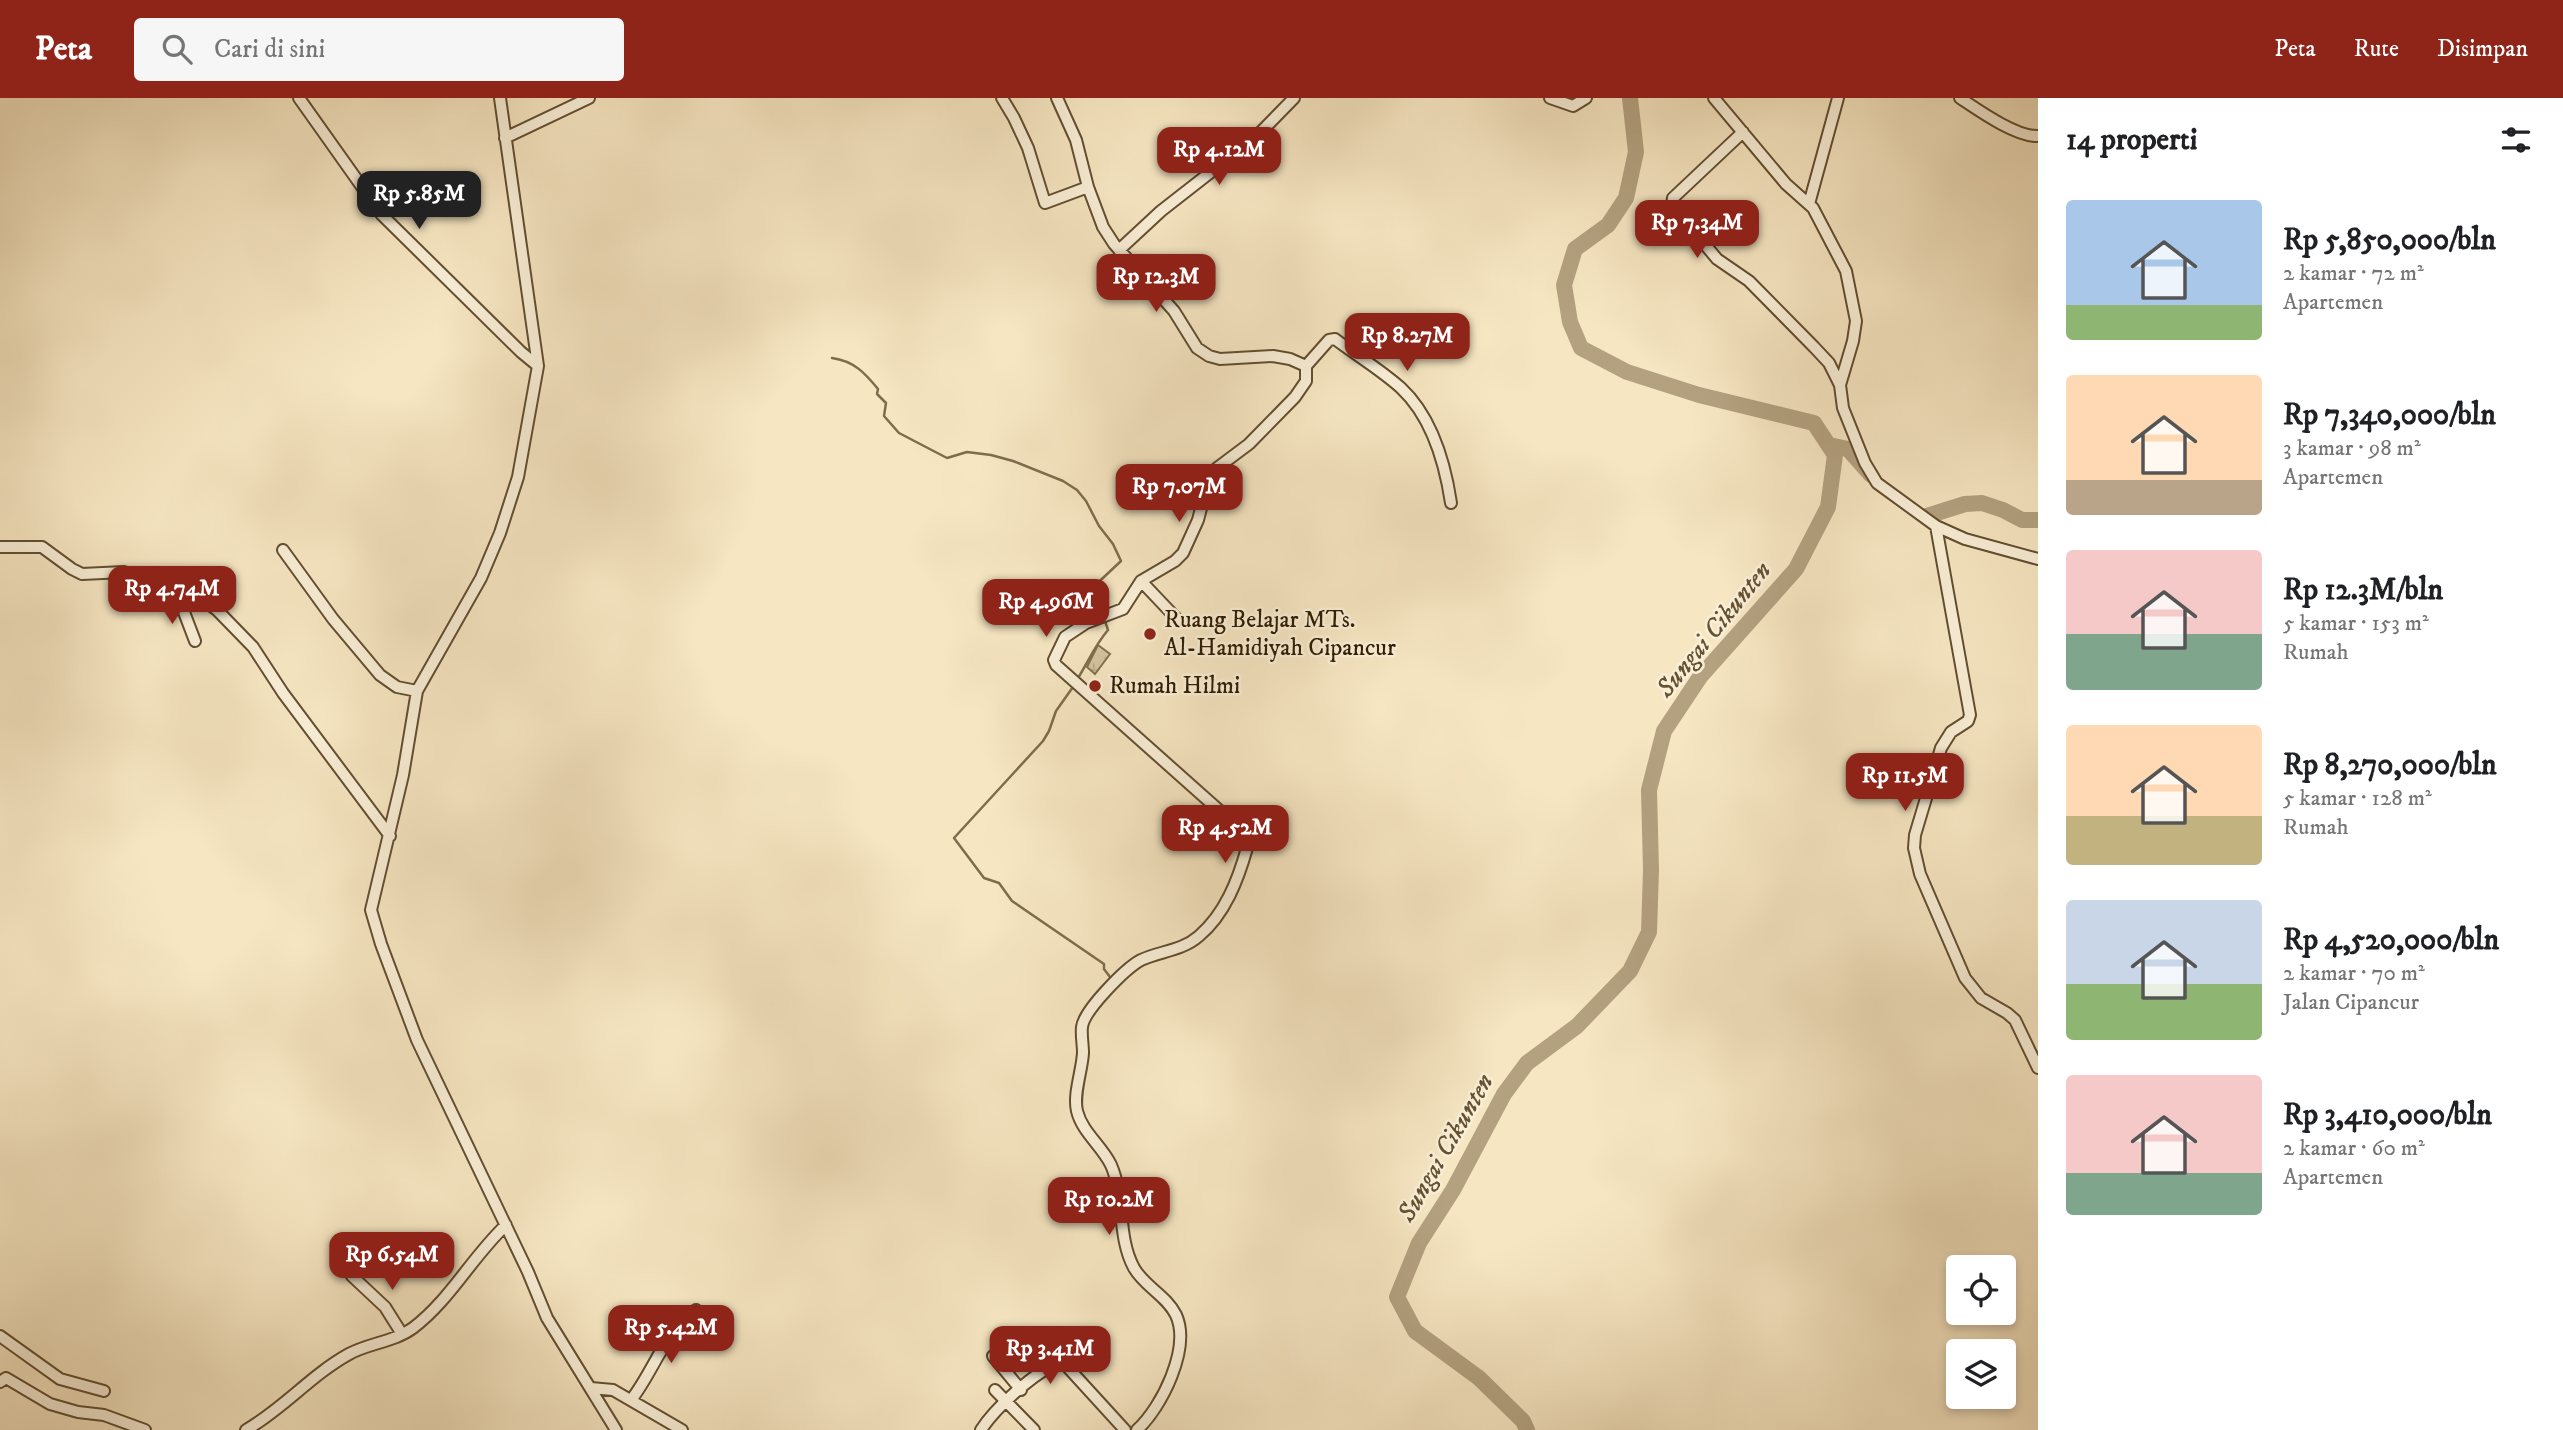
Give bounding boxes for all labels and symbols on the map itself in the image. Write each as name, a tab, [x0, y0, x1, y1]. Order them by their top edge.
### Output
pin: Rp 4.12M	[1147, 127, 1291, 187]
pin: Rp 5.85M	[347, 172, 491, 231]
pin: Rp 7.34M	[1625, 200, 1769, 260]
pin: Rp 12.3M	[1084, 254, 1228, 314]
pin: Rp 8.27M	[1335, 314, 1479, 373]
pin: Rp 7.07M	[1107, 464, 1251, 524]
water label: Sungai Cikunten	[1648, 555, 1779, 706]
pin: Rp 4.74M	[100, 566, 244, 626]
pin: Rp 4.96M	[974, 580, 1118, 639]
place label: Ruang Belajar MTs. Al-Hamidiyah Cipancur	[1164, 605, 1396, 663]
marker: Ruang Belajar MTs. Al-Hamidiyah Cipancur	[1142, 626, 1158, 642]
place label: Rumah Hilmi	[1109, 671, 1240, 701]
marker: Rumah Hilmi	[1087, 678, 1103, 694]
pin: Rp 11.5M	[1833, 754, 1977, 813]
pin: Rp 4.52M	[1153, 806, 1297, 865]
water label: Sungai Cikunten	[1390, 1068, 1502, 1229]
pin: Rp 10.2M	[1037, 1178, 1181, 1237]
pin: Rp 6.54M	[320, 1232, 464, 1292]
pin: Rp 5.42M	[599, 1306, 743, 1365]
pin: Rp 3.41M	[978, 1326, 1122, 1386]

